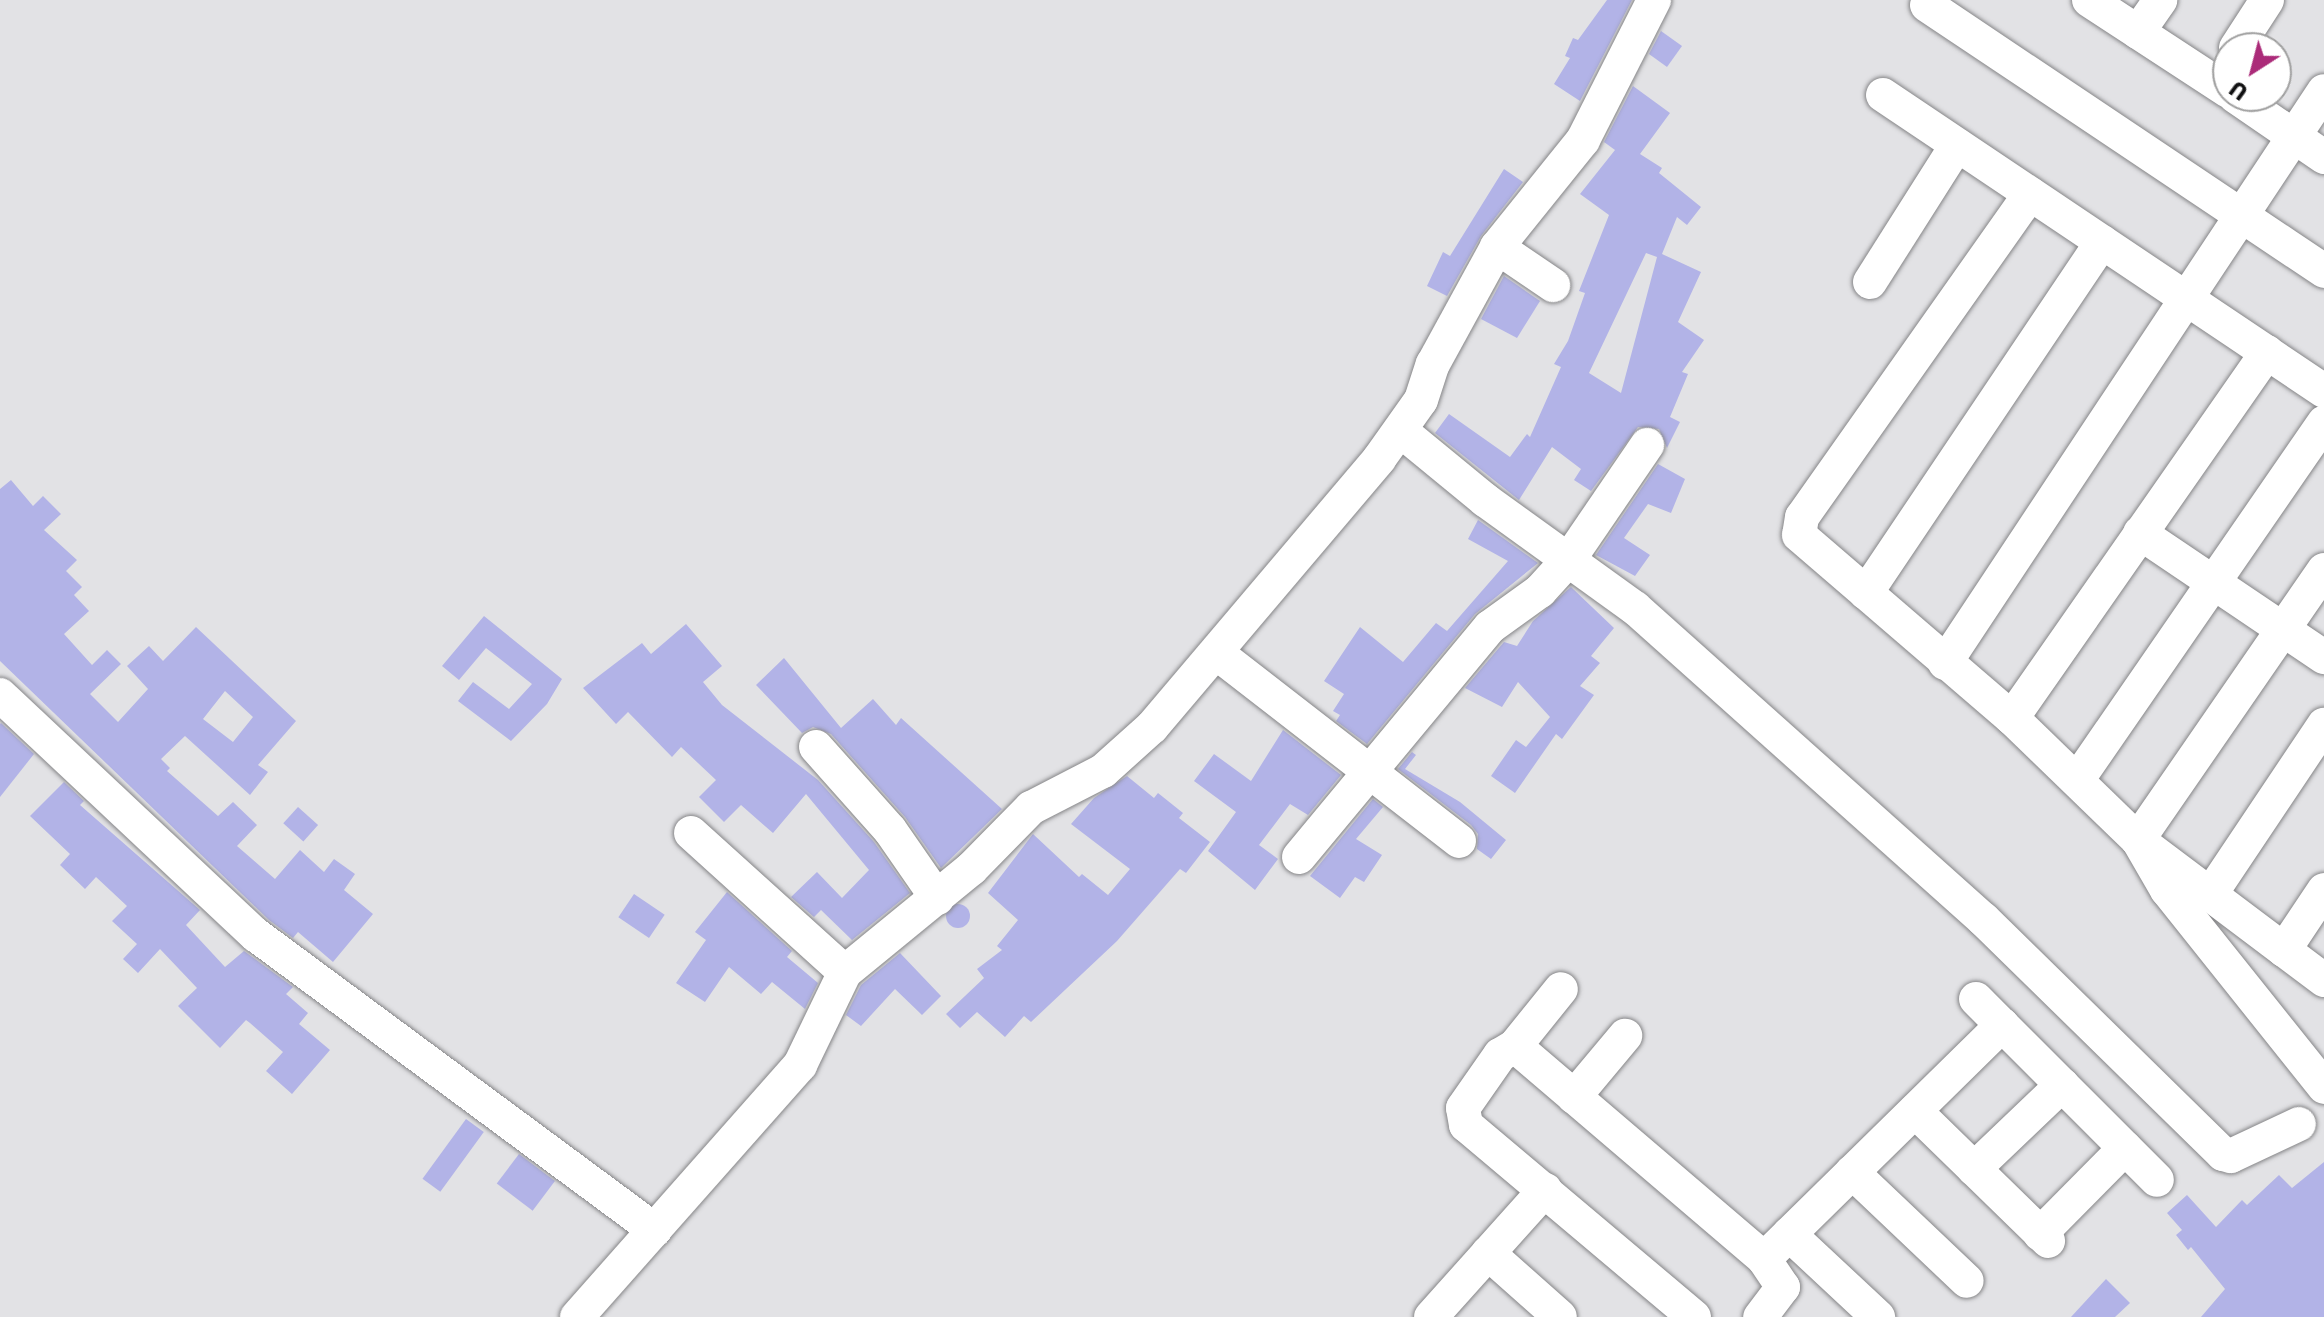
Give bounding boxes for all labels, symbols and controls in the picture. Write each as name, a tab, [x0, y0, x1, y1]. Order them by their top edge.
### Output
north arrow	[2212, 32, 2292, 112]
text: U	[2224, 75, 2253, 106]

